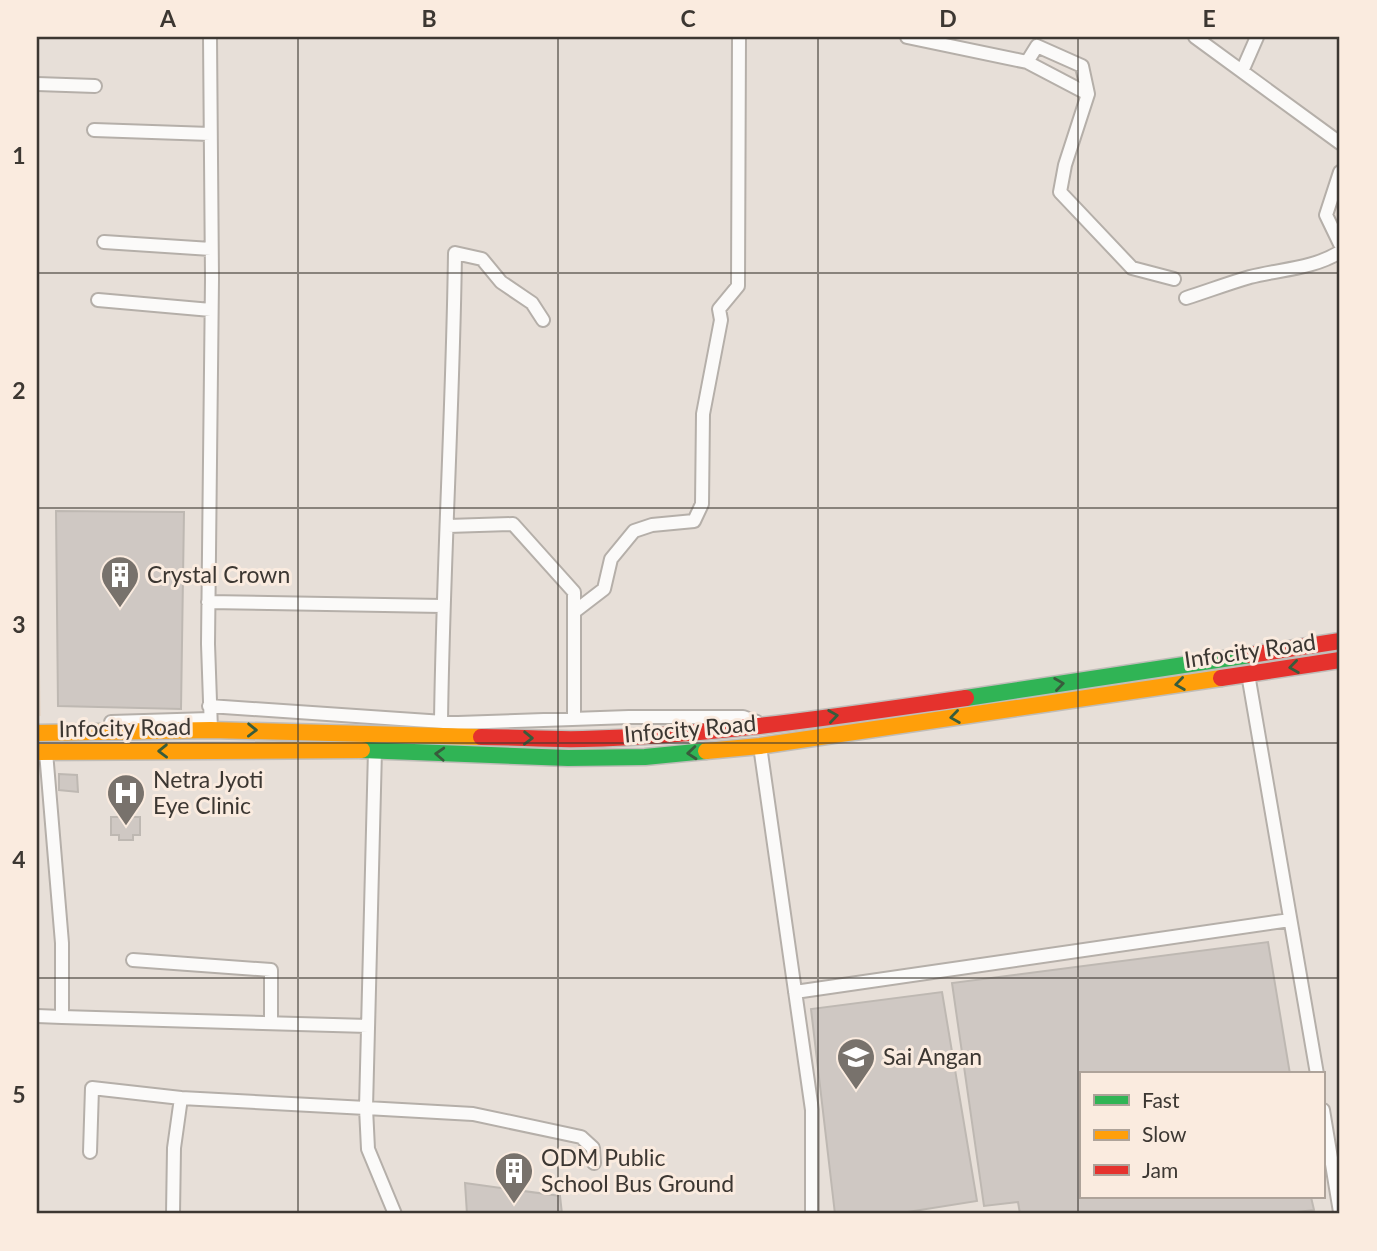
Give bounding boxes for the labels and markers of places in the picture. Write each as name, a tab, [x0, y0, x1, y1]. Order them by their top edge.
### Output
building icon: Crystal Crown	[99, 554, 141, 609]
place label: Crystal Crown	[147, 560, 290, 588]
place label: Netra Jyoti Eye Clinic	[153, 765, 263, 819]
hospital icon: Netra Jyoti Eye Clinic	[105, 772, 147, 827]
school or university icon: Sai Angan	[835, 1036, 877, 1091]
place label: Sai Angan	[883, 1042, 982, 1070]
place label: ODM Public School Bus Ground	[541, 1143, 734, 1197]
building icon: ODM Public School Bus Ground	[493, 1150, 535, 1205]

